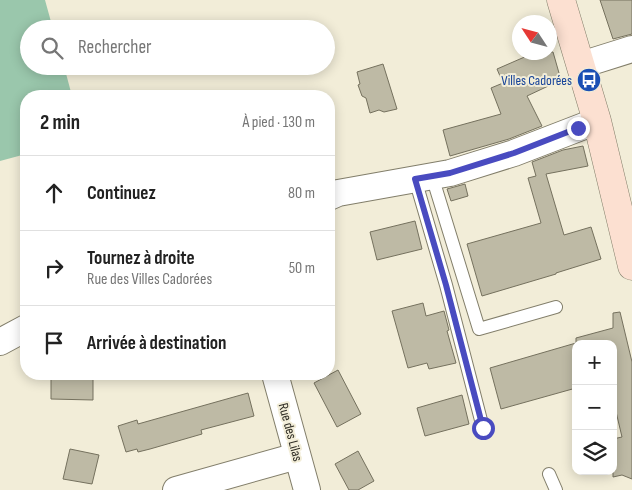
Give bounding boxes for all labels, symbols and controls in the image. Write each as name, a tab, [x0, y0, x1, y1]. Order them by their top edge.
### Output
north arrow	[512, 15, 557, 60]
search box	[20, 20, 335, 75]
icon: search	[38, 34, 66, 62]
text: Rechercher	[78, 36, 152, 59]
bus stop icon: Villes Cadorées	[576, 67, 602, 93]
place label: Villes Cadorées	[501, 72, 572, 89]
text: 2 min	[40, 110, 80, 135]
text: À pied · 130 m	[242, 113, 315, 132]
route end	[567, 117, 590, 140]
icon: ahead	[40, 179, 68, 207]
text: Continuez	[87, 182, 156, 205]
text: 80 m	[288, 184, 315, 203]
text: Tournez à droite	[87, 247, 195, 270]
icon: right	[40, 254, 68, 282]
text: 50 m	[289, 259, 315, 278]
text: Rue des Villes Cadorées	[87, 270, 212, 289]
icon: arrive	[40, 329, 68, 357]
text: Arrivée à destination	[87, 332, 227, 355]
map controls	[572, 340, 617, 475]
button: +	[572, 340, 617, 385]
button: −	[572, 385, 617, 430]
street label: Rue des Lilas	[275, 401, 306, 463]
route start	[472, 417, 495, 440]
button: layers	[572, 430, 617, 475]

